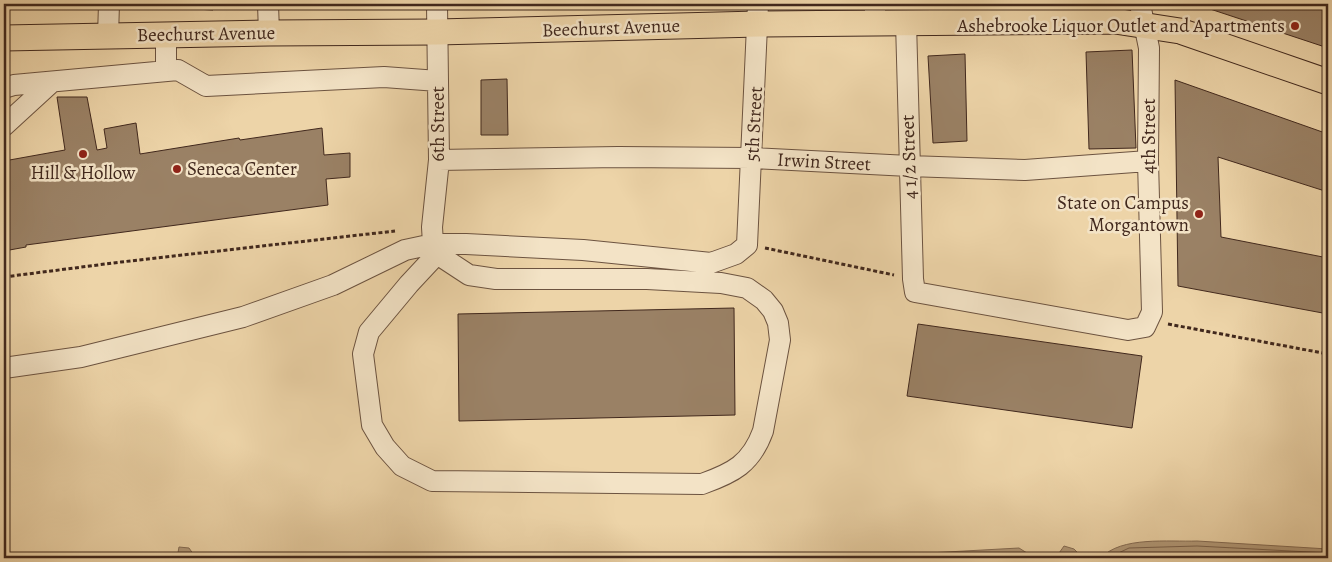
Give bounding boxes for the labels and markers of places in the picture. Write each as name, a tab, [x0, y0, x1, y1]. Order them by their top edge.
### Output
place label: Ashebrooke Liquor Outlet and Apartments	[956, 13, 1285, 39]
marker: Ashebrooke Liquor Outlet and Apartments	[1289, 20, 1301, 32]
marker: Hill & Hollow	[77, 148, 89, 160]
place label: Seneca Center	[187, 156, 297, 182]
place label: Hill & Hollow	[31, 160, 136, 186]
marker: Seneca Center	[171, 163, 183, 175]
place label: State on Campus Morgantown	[1057, 190, 1189, 238]
marker: State on Campus Morgantown	[1193, 208, 1205, 220]

